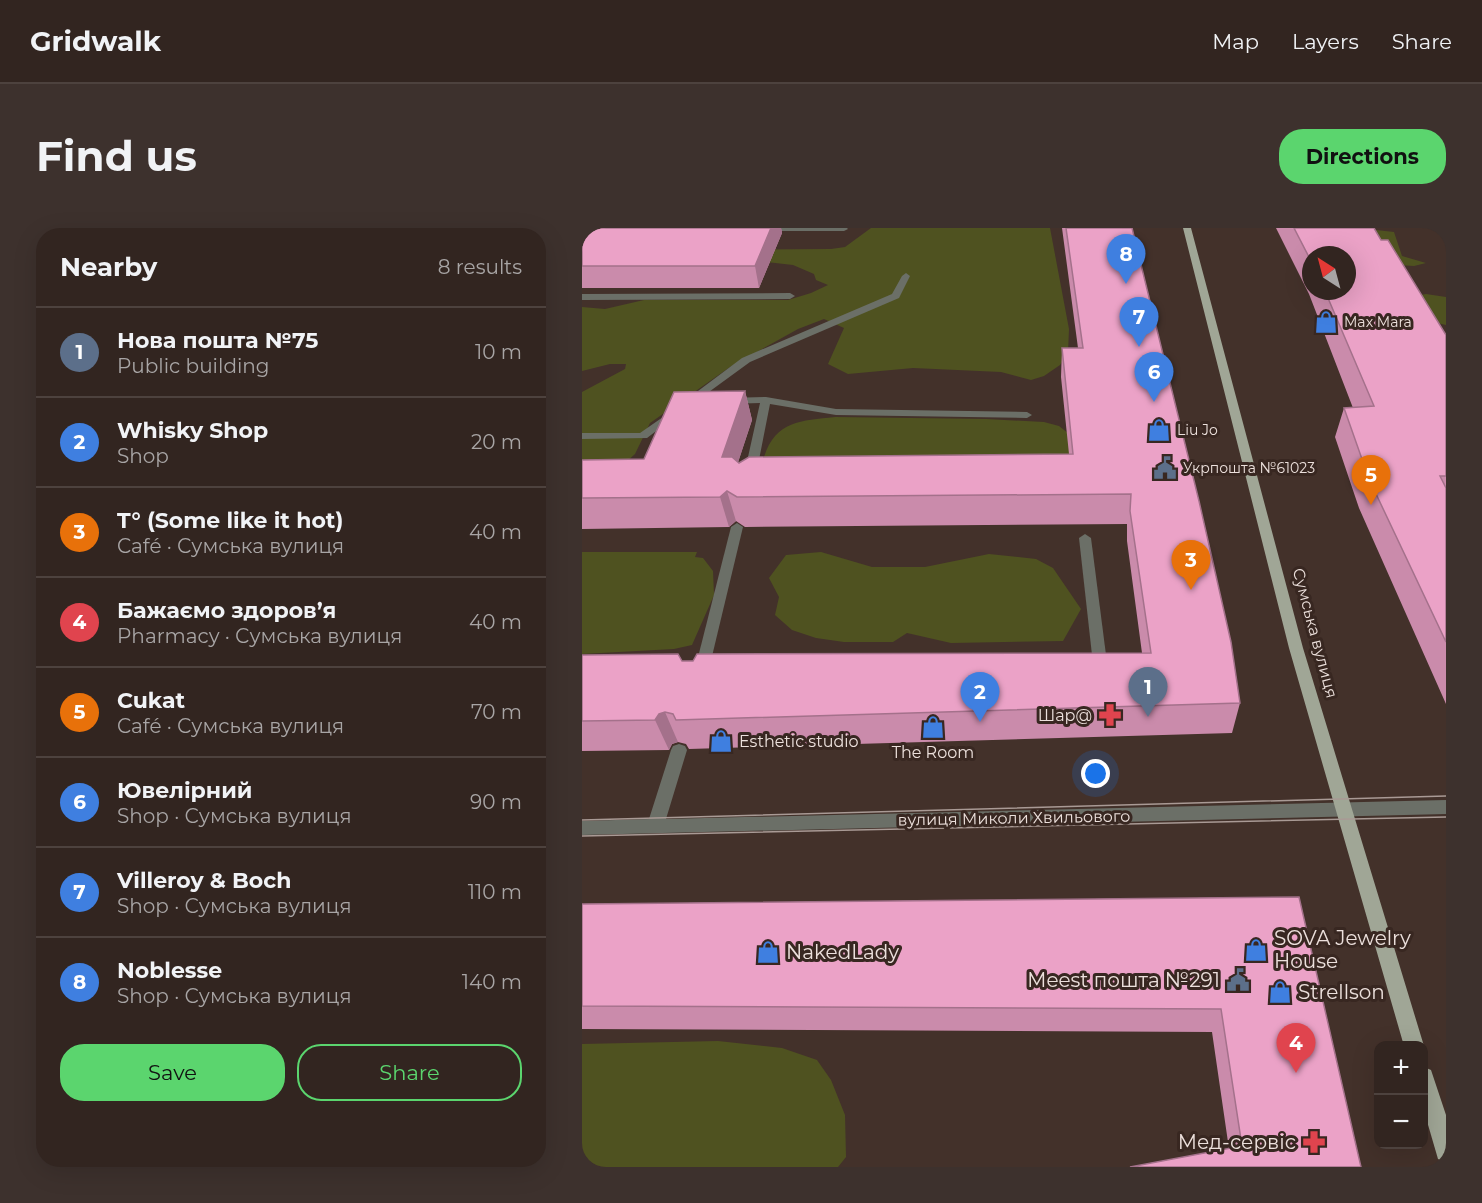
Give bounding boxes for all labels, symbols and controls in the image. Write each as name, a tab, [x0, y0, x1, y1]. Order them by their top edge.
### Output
text: Gridwalk	[30, 24, 161, 58]
text: Map	[1212, 29, 1259, 54]
text: Layers	[1292, 29, 1359, 54]
text: Share	[1392, 29, 1452, 54]
button: Directions	[1279, 129, 1446, 184]
text: Find us	[36, 130, 197, 182]
pin: 8	[1106, 235, 1146, 284]
north arrow	[1302, 246, 1356, 300]
text: Nearby	[60, 251, 157, 283]
text: 8 results	[438, 255, 522, 279]
pin: 7	[1120, 298, 1158, 347]
shop icon: Max Mara	[1313, 309, 1339, 335]
place label: Max Mara	[1344, 313, 1412, 331]
text: Нова пошта №75	[117, 327, 318, 354]
text: 1	[76, 340, 83, 364]
text: 10 m	[475, 340, 522, 364]
pin: 6	[1134, 352, 1174, 402]
text: Public building	[117, 354, 270, 378]
text: Whisky Shop	[117, 417, 268, 444]
shop icon: Liu Jo	[1146, 417, 1172, 443]
place label: Liu Jo	[1177, 421, 1218, 439]
text: 2	[74, 430, 85, 454]
text: 20 m	[471, 430, 522, 454]
text: Shop	[117, 444, 169, 468]
public building icon: Укрпошта №61023	[1152, 455, 1178, 481]
pin: 5	[1352, 456, 1390, 505]
place label: Укрпошта №61023	[1183, 459, 1315, 477]
text: T° (Some like it hot)	[117, 507, 343, 534]
text: 3	[74, 520, 85, 544]
text: 40 m	[469, 520, 522, 544]
text: Café · Сумська вулиця	[117, 534, 344, 558]
pin: 3	[1172, 540, 1210, 590]
street label: Сумська вулиця	[1289, 566, 1341, 700]
text: Бажаємо здоровʼя	[117, 597, 336, 624]
text: 4	[73, 610, 86, 634]
text: 40 m	[469, 610, 522, 634]
text: Pharmacy · Сумська вулиця	[117, 624, 402, 648]
pin: 1	[1128, 668, 1168, 717]
pin: 2	[960, 672, 1000, 722]
text: Cukat	[117, 687, 185, 714]
text: 5	[74, 700, 85, 724]
text: 70 m	[471, 700, 522, 724]
pharmacy icon: Шар@	[1097, 702, 1123, 728]
place label: Шар@	[1038, 706, 1092, 725]
text: Café · Сумська вулиця	[117, 714, 344, 738]
shop icon: The Room	[920, 714, 946, 740]
shop icon: Esthetic studio	[708, 728, 734, 754]
place label: Esthetic studio	[739, 732, 859, 751]
place label: The Room	[892, 743, 974, 762]
your location	[1081, 759, 1110, 788]
text: Ювелірний	[117, 777, 252, 804]
text: 6	[73, 790, 86, 814]
text: 90 m	[470, 790, 522, 814]
text: Shop · Сумська вулиця	[117, 804, 352, 828]
street label: вулиця Миколи Хвильового	[898, 806, 1130, 830]
text: Villeroy & Boch	[117, 867, 291, 894]
text: 7	[73, 880, 86, 904]
text: 110 m	[468, 880, 522, 904]
text: Shop · Сумська вулиця	[117, 894, 352, 918]
place label: SOVA Jewelry House	[1274, 926, 1411, 973]
shop icon: SOVA Jewelry House	[1243, 937, 1269, 963]
shop icon: NakedLady	[755, 939, 781, 965]
place label: NakedLady	[786, 940, 899, 964]
text: Noblesse	[117, 957, 222, 984]
public building icon: Meest пошта №291	[1225, 967, 1251, 993]
place label: Meest пошта №291	[1027, 968, 1220, 992]
text: 8	[73, 970, 86, 994]
text: 140 m	[462, 970, 522, 994]
shop icon: Strellson	[1267, 979, 1293, 1005]
place label: Strellson	[1298, 980, 1385, 1004]
text: Shop · Сумська вулиця	[117, 984, 352, 1008]
pin: 4	[1276, 1024, 1316, 1073]
map controls	[1374, 1041, 1428, 1149]
button: +	[1374, 1041, 1428, 1095]
button: Save	[60, 1044, 285, 1101]
button: Share	[297, 1044, 522, 1101]
button: −	[1374, 1095, 1428, 1149]
pharmacy icon: Мед-сервіс	[1301, 1129, 1327, 1155]
place label: Мед-сервіс	[1178, 1130, 1296, 1154]

